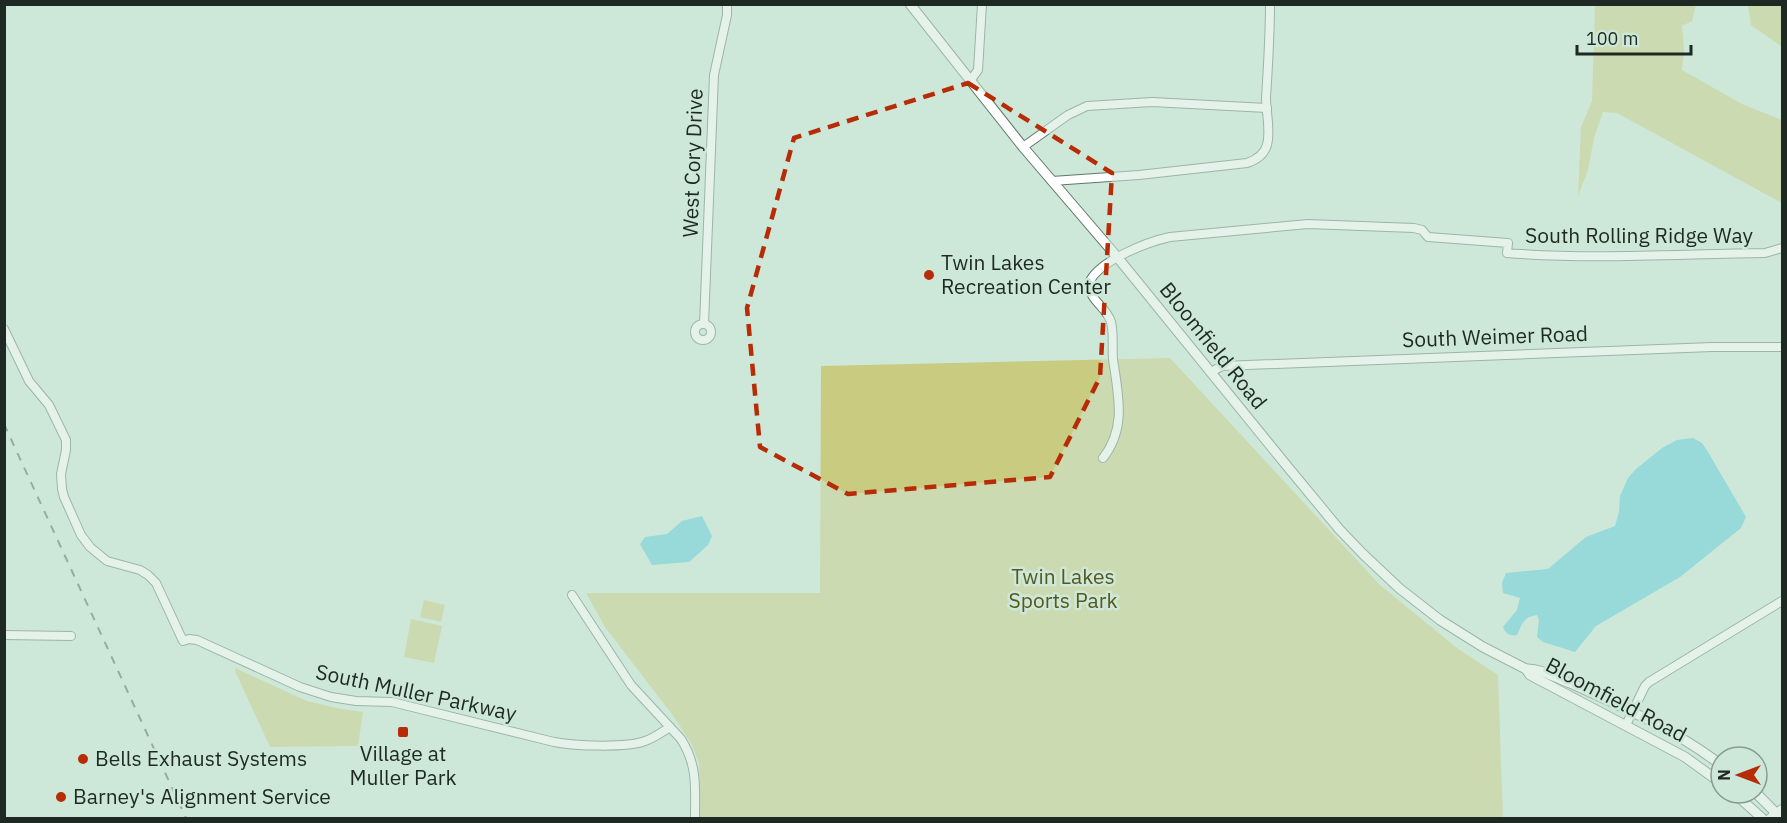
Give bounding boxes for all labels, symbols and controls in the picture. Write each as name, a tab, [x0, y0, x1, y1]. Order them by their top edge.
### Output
scale bar	[1577, 18, 1691, 56]
text: 100 m	[1586, 27, 1638, 50]
street label: West Cory Drive	[675, 88, 709, 238]
street label: South Rolling Ridge Way	[1525, 221, 1754, 249]
place label: Twin Lakes Recreation Center	[941, 248, 1111, 300]
marker: Twin Lakes Recreation Center	[922, 268, 936, 282]
street label: Bloomfield Road	[1154, 276, 1274, 415]
street label: South Weimer Road	[1401, 319, 1588, 353]
park label: Twin Lakes Sports Park	[1009, 562, 1118, 614]
street label: Bloomfield Road	[1541, 650, 1692, 748]
street label: South Muller Parkway	[313, 657, 520, 727]
marker: Village at Muller Park	[396, 725, 410, 739]
place label: Village at Muller Park	[350, 739, 457, 791]
place label: Bells Exhaust Systems	[95, 744, 307, 772]
north arrow	[1709, 745, 1769, 805]
marker: Bells Exhaust Systems	[76, 752, 90, 766]
text: N	[1714, 769, 1734, 781]
place label: Barney's Alignment Service	[73, 782, 331, 810]
marker: Barney's Alignment Service	[54, 790, 68, 804]

